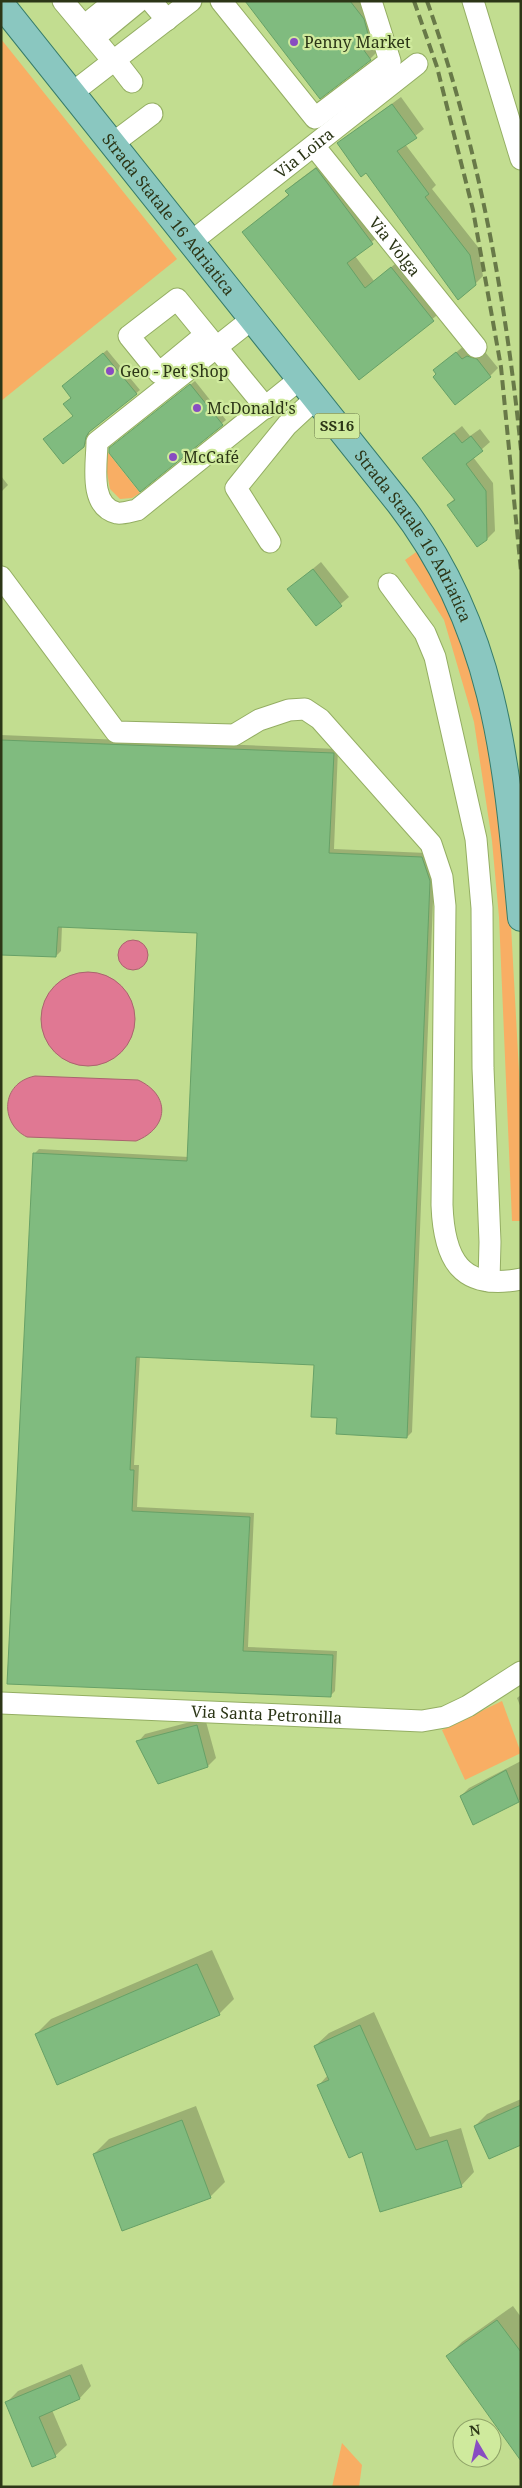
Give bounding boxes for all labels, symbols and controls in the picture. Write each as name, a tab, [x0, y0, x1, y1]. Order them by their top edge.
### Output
place label: Penny Market	[304, 31, 411, 53]
marker: Penny Market	[288, 36, 300, 48]
street label: Via Loira	[270, 123, 338, 183]
street label: Strada Statale 16 Adriatica	[97, 129, 240, 300]
street label: Via Volga	[364, 212, 426, 281]
place label: Geo - Pet Shop	[120, 360, 228, 382]
marker: Geo - Pet Shop	[104, 365, 116, 377]
place label: McDonald's	[207, 397, 296, 419]
marker: McDonald's	[191, 402, 203, 414]
road number: SS16	[314, 414, 360, 438]
street label: Strada Statale 16 Adriatica	[350, 445, 477, 625]
place label: McCafé	[183, 446, 239, 468]
marker: McCafé	[167, 451, 179, 463]
street label: Via Santa Petronilla	[191, 1700, 343, 1729]
north arrow	[452, 2418, 502, 2468]
text: N	[468, 2419, 482, 2440]

